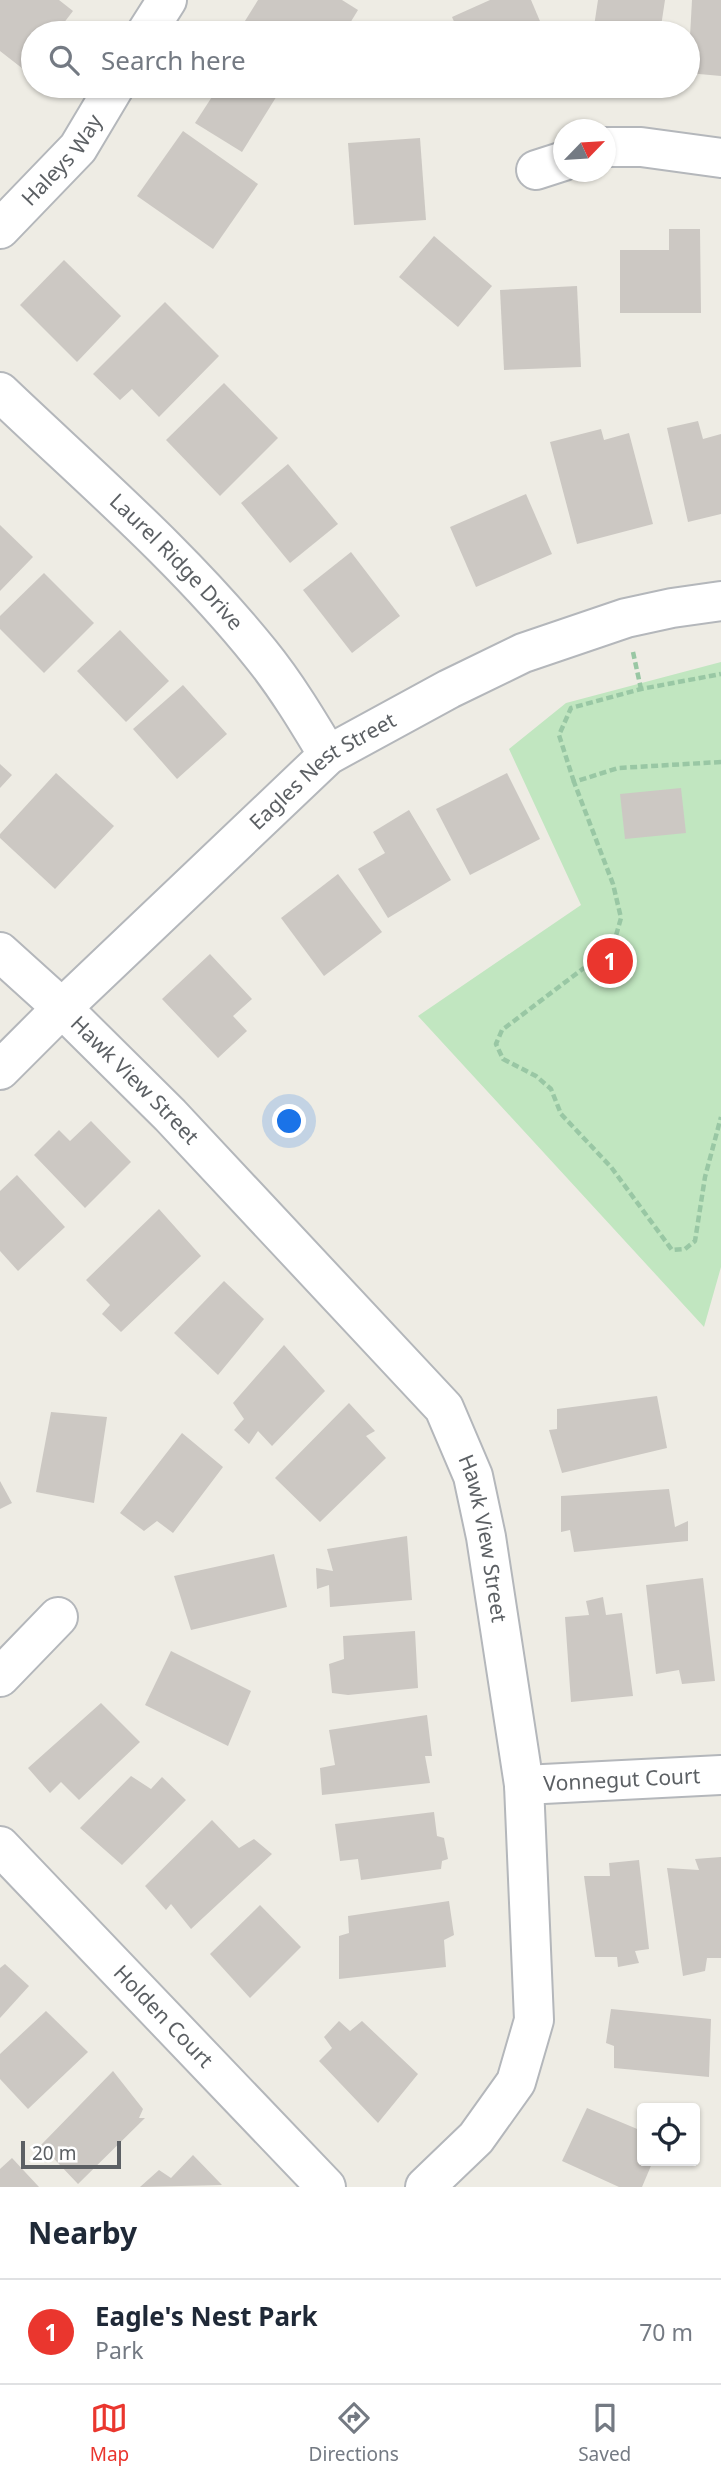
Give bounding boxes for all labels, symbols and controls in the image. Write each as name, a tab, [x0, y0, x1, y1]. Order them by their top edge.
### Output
search box	[21, 21, 700, 98]
icon: search	[45, 41, 83, 79]
text: Search here	[101, 42, 246, 78]
street label: Haleys Way	[15, 109, 108, 211]
north arrow	[553, 119, 616, 182]
street label: Laurel Ridge Drive	[104, 487, 250, 636]
street label: Eagles Nest Street	[243, 705, 401, 836]
pin: 1	[587, 935, 633, 987]
street label: Hawk View Street	[65, 1009, 206, 1150]
your location	[272, 1104, 306, 1138]
street label: Hawk View Street	[452, 1450, 514, 1625]
street label: Vonnegut Court	[543, 1761, 701, 1797]
street label: Holden Court	[108, 1958, 220, 2074]
map controls	[637, 2103, 700, 2166]
button: locate	[637, 2103, 700, 2166]
scale bar	[21, 2138, 121, 2170]
text: 20 m	[32, 2140, 76, 2166]
text: Nearby	[28, 2212, 137, 2253]
text: Eagle's Nest Park	[95, 2298, 318, 2334]
text: 1	[44, 2316, 58, 2348]
text: 70 m	[639, 2316, 693, 2348]
text: Park	[95, 2334, 144, 2366]
tab: Map	[90, 2399, 129, 2467]
tab: Directions	[309, 2399, 399, 2467]
tab: Saved	[578, 2399, 631, 2467]

